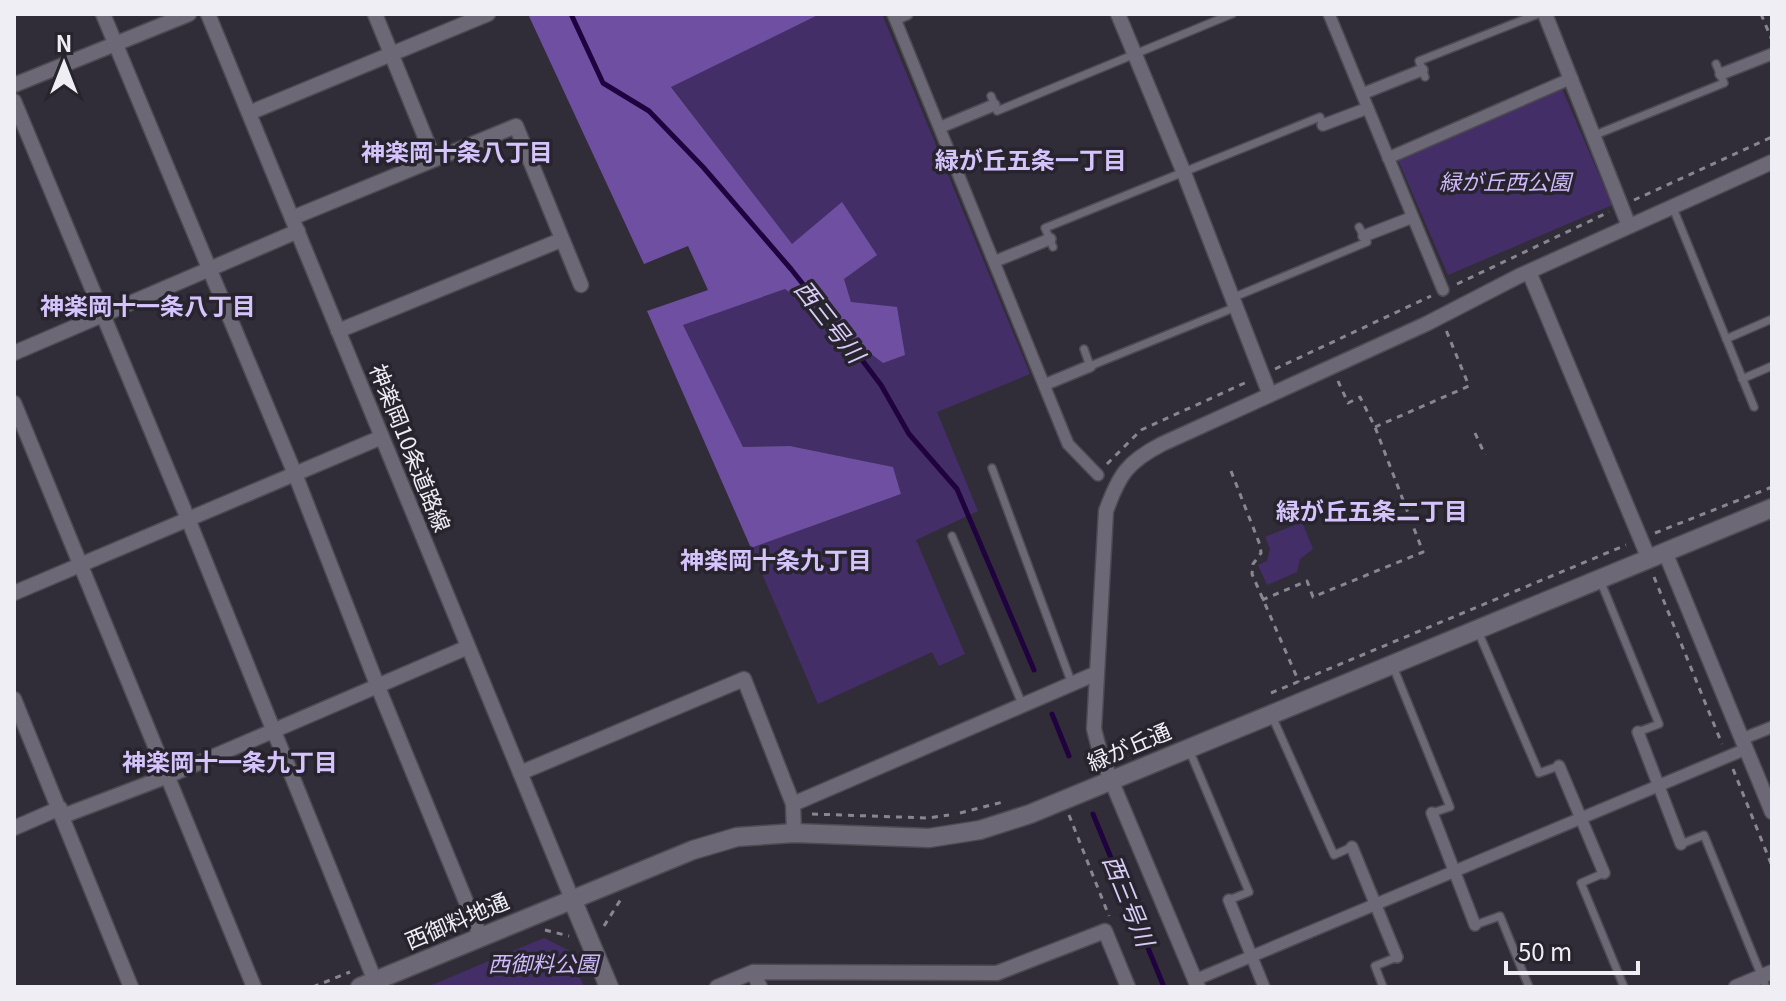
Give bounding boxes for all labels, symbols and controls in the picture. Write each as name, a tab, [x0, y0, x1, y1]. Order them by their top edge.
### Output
north arrow	[24, 24, 104, 104]
text: N	[56, 26, 72, 58]
district label: 神楽岡十条八丁目	[361, 133, 553, 168]
district label: 緑が丘五条一丁目	[935, 141, 1127, 176]
park label: 緑が丘西公園	[1439, 164, 1574, 196]
water label: 西三号川	[788, 272, 876, 371]
district label: 神楽岡十一条八丁目	[40, 287, 256, 322]
street label: 神楽岡10条道路線	[364, 359, 460, 536]
district label: 緑が丘五条二丁目	[1276, 492, 1468, 527]
district label: 神楽岡十条九丁目	[680, 541, 872, 576]
street label: 緑が丘通	[1081, 713, 1175, 777]
district label: 神楽岡十一条九丁目	[122, 743, 338, 778]
water label: 西三号川	[1096, 849, 1166, 954]
street label: 西御料地通	[399, 883, 513, 955]
scale bar	[1506, 925, 1638, 975]
text: 50 m	[1518, 933, 1572, 968]
park label: 西御料公園	[488, 946, 601, 978]

